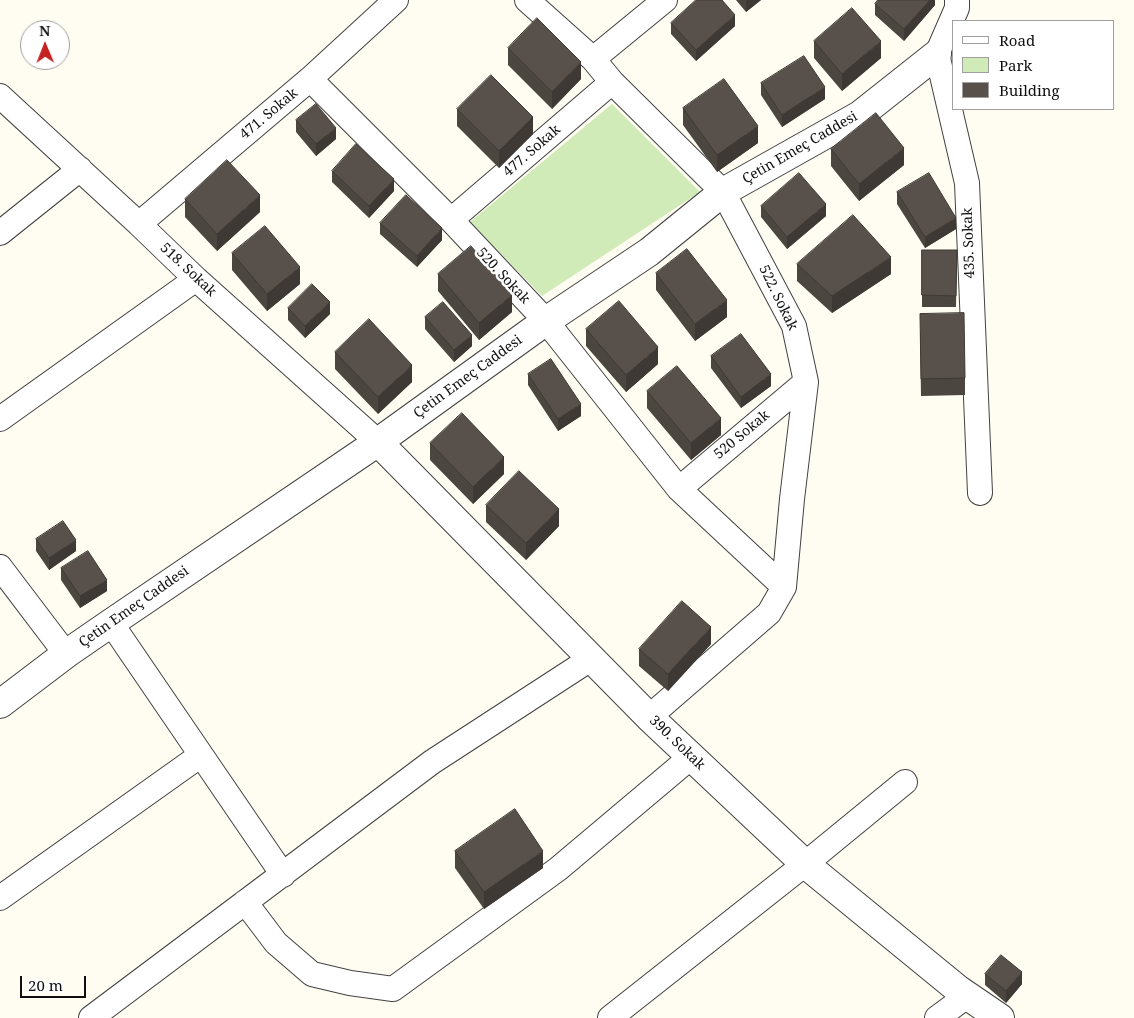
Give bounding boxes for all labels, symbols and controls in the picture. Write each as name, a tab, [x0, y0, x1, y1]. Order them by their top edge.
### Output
north arrow	[20, 20, 70, 70]
legend	[952, 20, 1114, 110]
text: N	[39, 21, 50, 40]
text: Road	[999, 30, 1035, 50]
text: Park	[999, 55, 1032, 75]
text: Building	[999, 80, 1060, 100]
street label: 471. Sokak	[237, 85, 301, 143]
street label: Çetin Emeç Caddesi	[739, 108, 861, 188]
street label: 477. Sokak	[500, 122, 564, 180]
street label: 435. Sokak	[959, 207, 979, 279]
street label: 518. Sokak	[156, 240, 220, 300]
street label: 520. Sokak	[473, 244, 533, 308]
street label: 522. Sokak	[755, 263, 801, 333]
street label: Çetin Emeç Caddesi	[410, 332, 526, 422]
street label: 520 Sokak	[711, 407, 773, 463]
street label: Çetin Emeç Caddesi	[76, 563, 192, 651]
street label: 390. Sokak	[646, 712, 708, 774]
scale bar	[22, 966, 89, 998]
text: 20 m	[28, 975, 63, 995]

